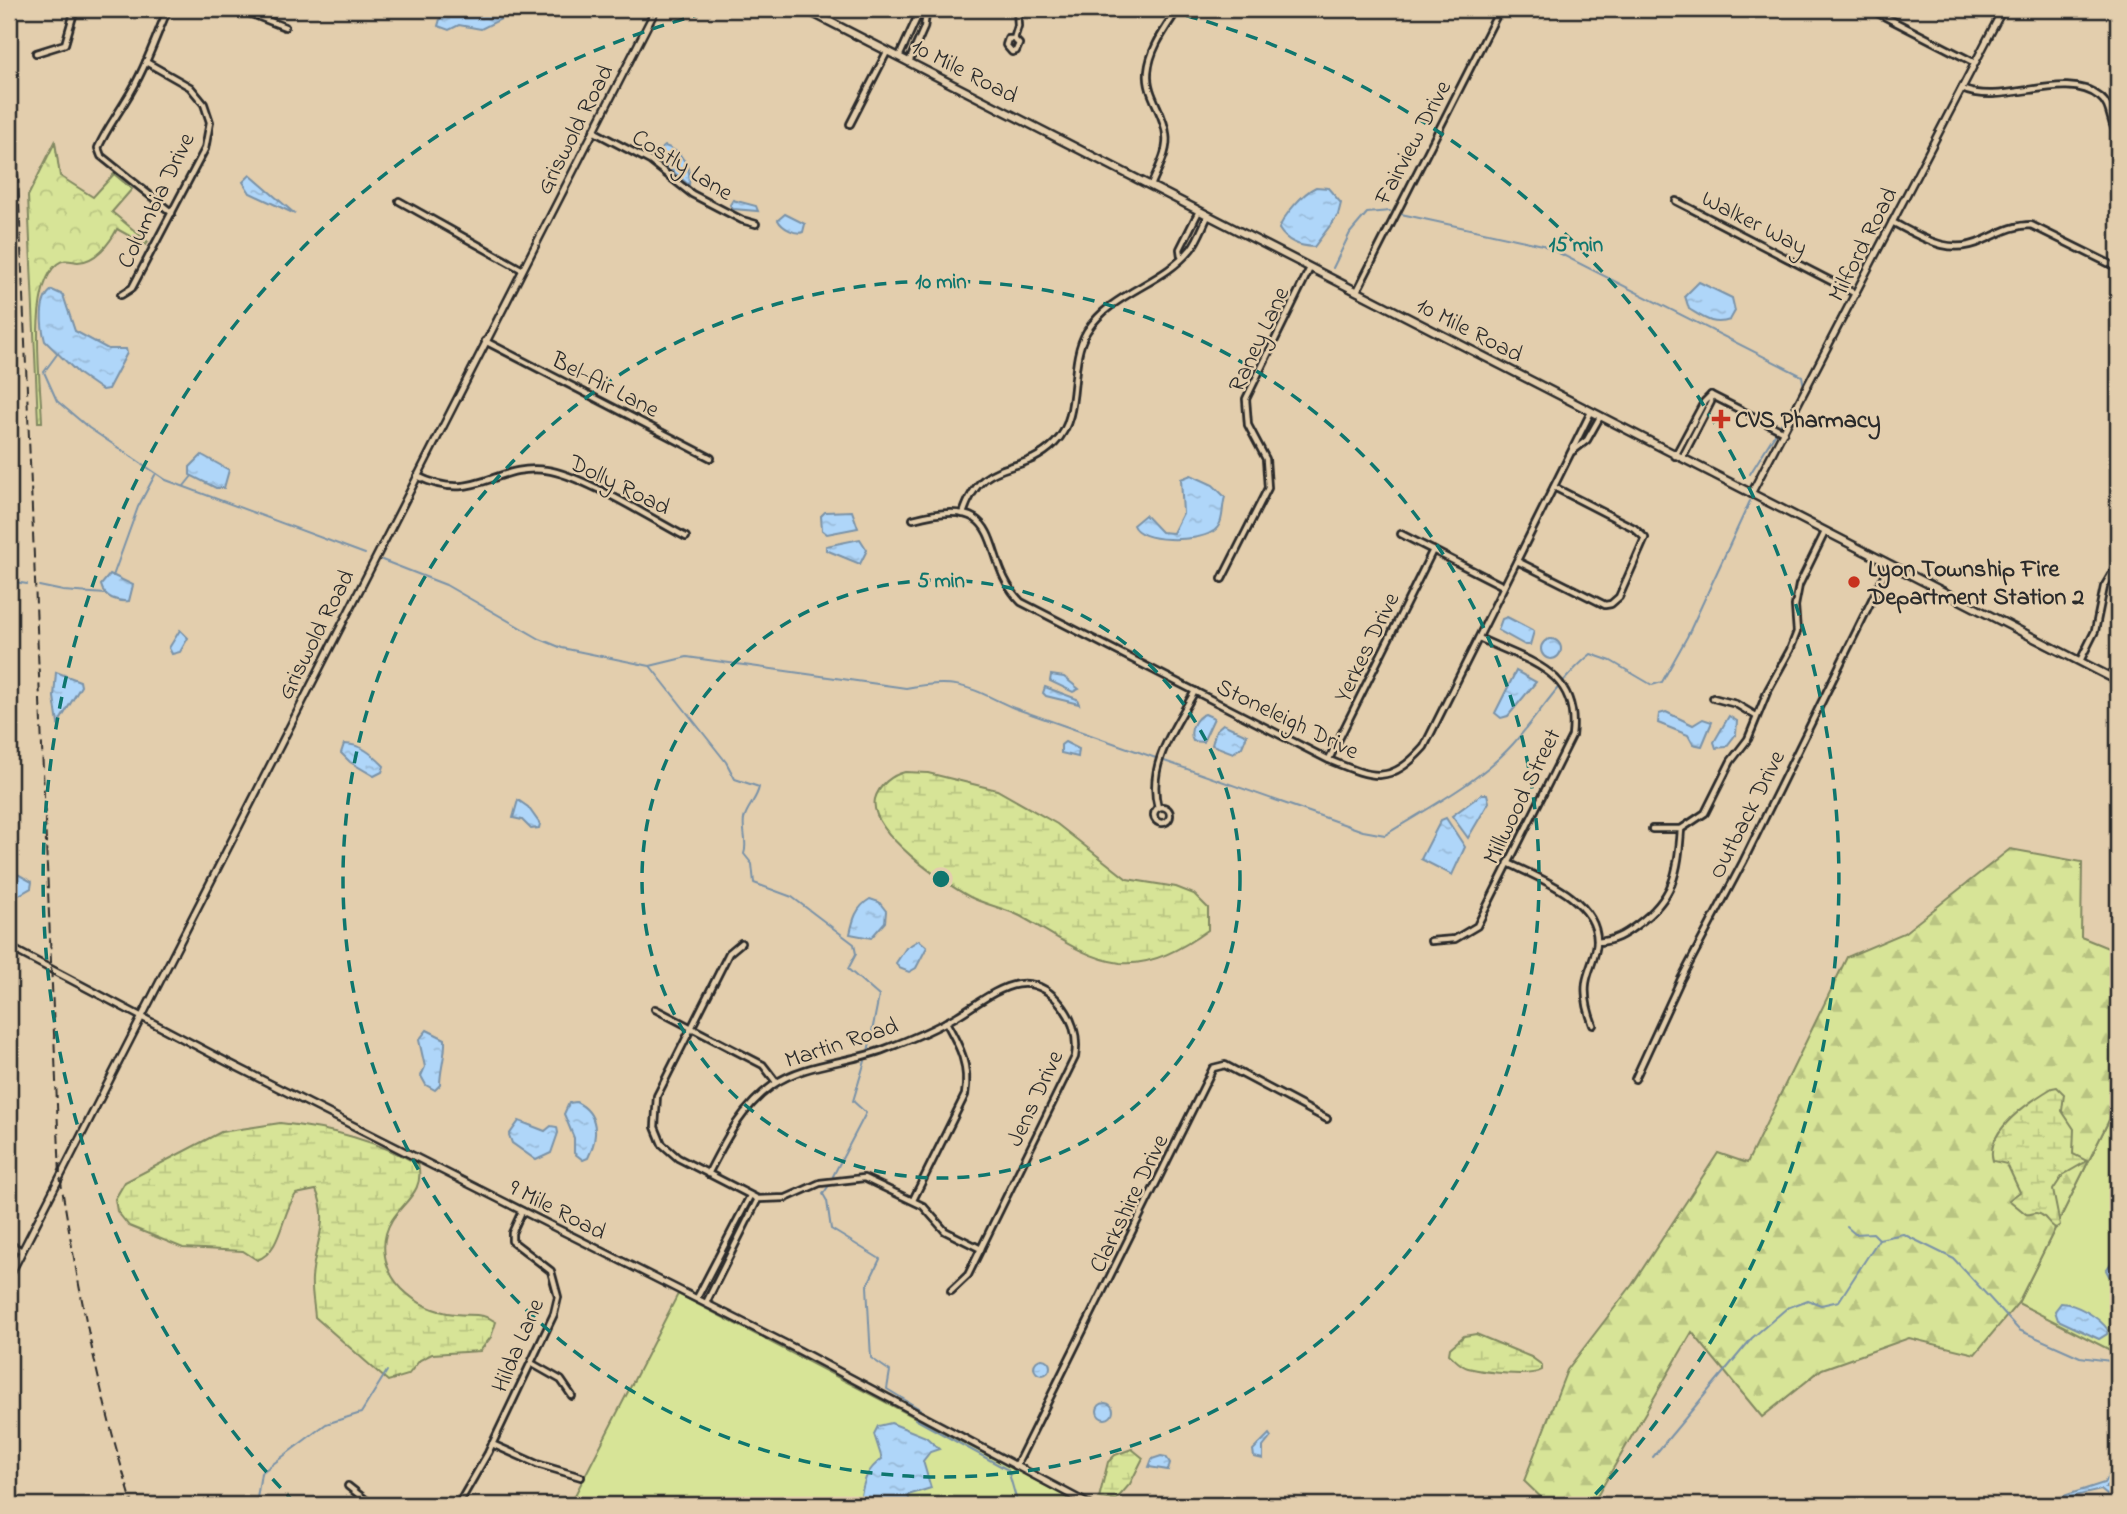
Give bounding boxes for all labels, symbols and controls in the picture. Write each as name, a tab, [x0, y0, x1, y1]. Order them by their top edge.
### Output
street label: 10 Mile Road	[904, 30, 1024, 114]
street label: Griswold Road	[528, 58, 624, 201]
street label: Fairview Drive	[1366, 74, 1462, 213]
street label: Costly Lane	[624, 121, 739, 212]
street label: Columbia Drive	[109, 127, 205, 275]
street label: Milford Road	[1820, 181, 1908, 308]
street label: Walker Way	[1694, 182, 1813, 267]
text: 15 min	[1549, 231, 1603, 261]
text: 10 min	[915, 268, 967, 298]
street label: Raney Lane	[1221, 281, 1301, 399]
street label: 10 Mile Road	[1409, 289, 1529, 373]
street label: Bel-Air Lane	[544, 344, 665, 428]
place label: CVS Pharmacy	[1735, 404, 1881, 440]
marker: CVS Pharmacy	[1713, 411, 1729, 427]
street label: Dolly Road	[561, 446, 676, 527]
place label: Lyon Township Fire Department Station 2	[1867, 553, 2084, 616]
street label: Griswold Road	[269, 563, 365, 706]
text: 5 min	[917, 567, 965, 597]
marker: Lyon Township Fire Department Station 2	[1846, 574, 1862, 590]
street label: Yerkes Drive	[1326, 587, 1410, 709]
street label: Stoneleigh Drive	[1210, 671, 1364, 770]
street label: Millwood Street	[1475, 723, 1571, 871]
street label: Outback Drive	[1701, 744, 1796, 886]
centre of rings	[929, 867, 953, 891]
street label: Martin Road	[781, 1009, 903, 1079]
street label: Jens Drive	[999, 1045, 1074, 1153]
street label: Clarkshire Drive	[1082, 1129, 1179, 1279]
street label: 9 Mile Road	[502, 1172, 612, 1251]
street label: Hilda Lane	[484, 1293, 555, 1398]

